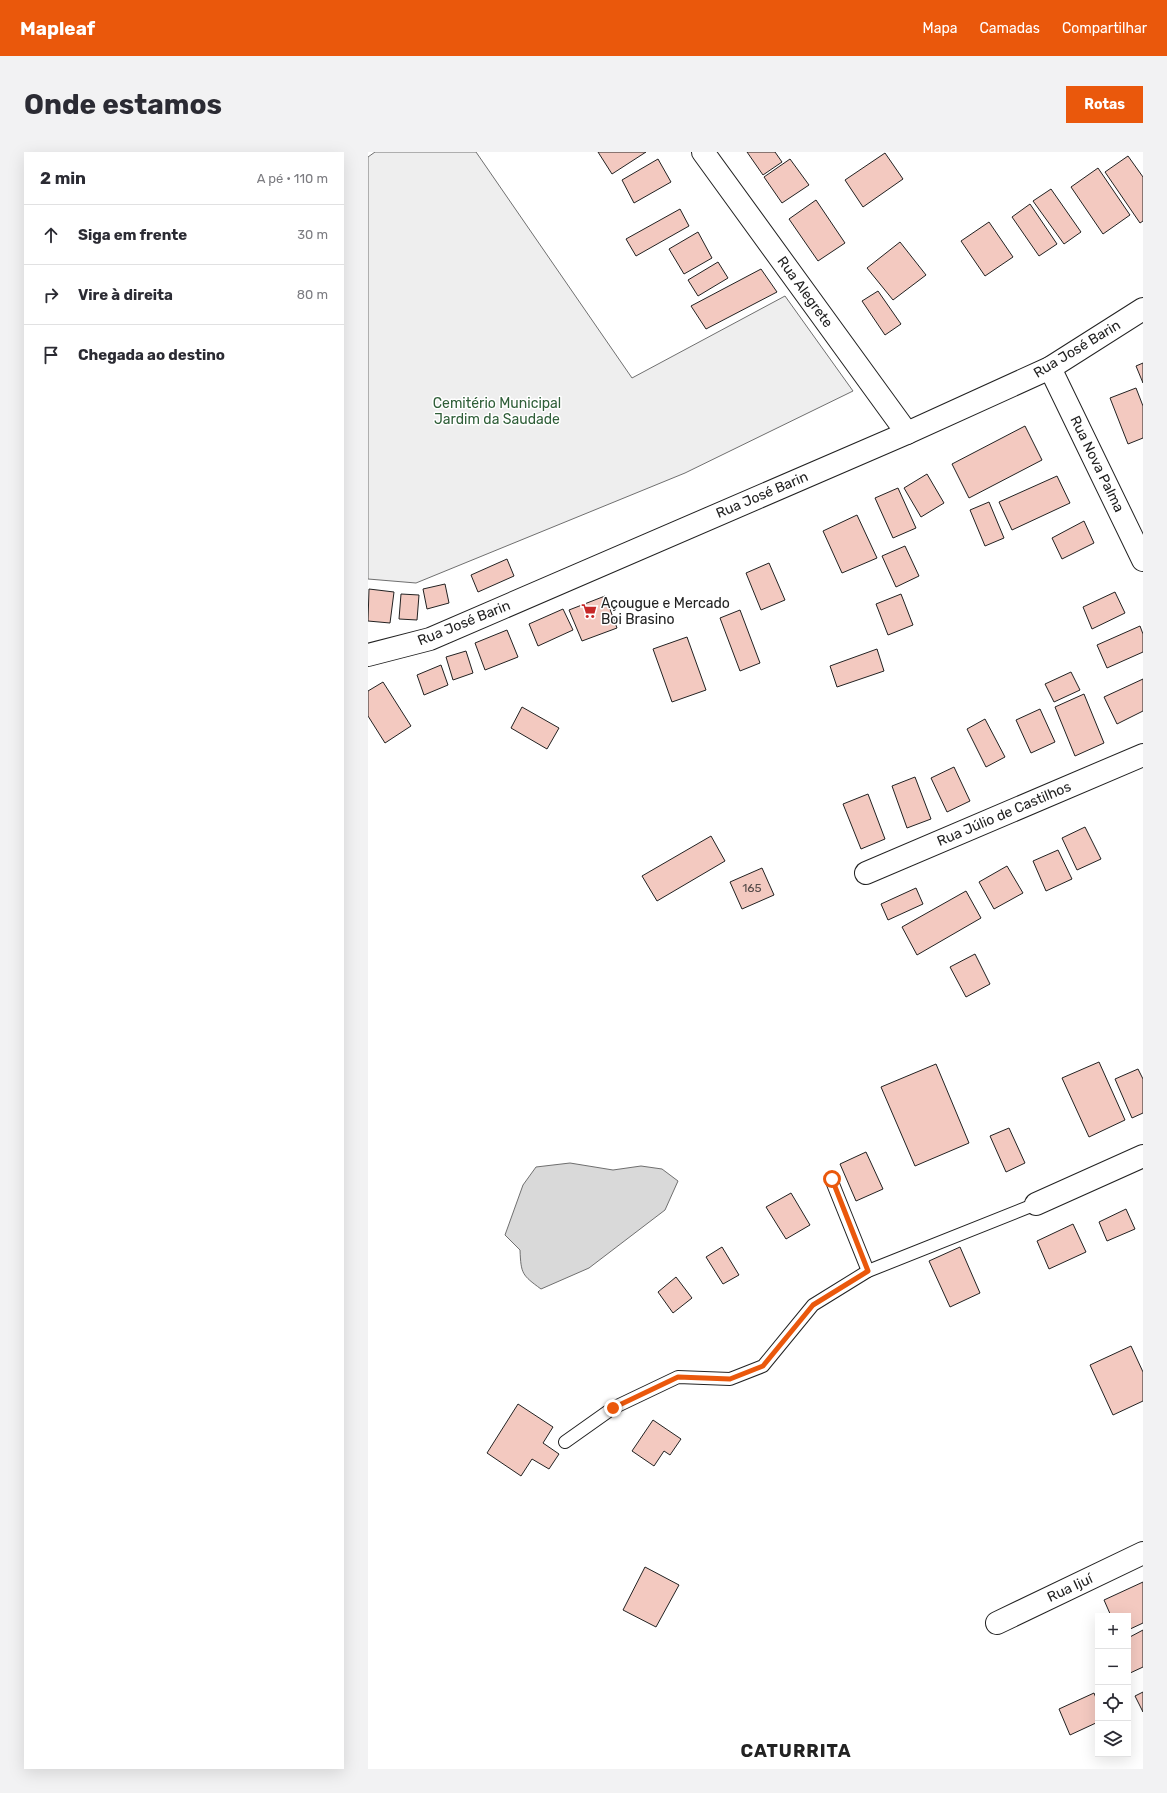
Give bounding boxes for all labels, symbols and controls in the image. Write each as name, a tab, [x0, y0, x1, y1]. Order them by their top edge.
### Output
text: Mapleaf	[20, 17, 95, 40]
text: Mapa	[923, 20, 958, 37]
text: Camadas	[980, 20, 1040, 37]
text: Compartilhar	[1062, 20, 1147, 37]
button: Rotas	[1066, 86, 1143, 123]
text: Onde estamos	[24, 88, 222, 121]
text: 2 min	[40, 168, 86, 188]
text: A pé · 110 m	[257, 171, 328, 186]
icon: ahead	[40, 224, 62, 246]
text: Siga em frente	[78, 226, 187, 244]
text: 30 m	[297, 227, 328, 242]
street label: Rua Alegrete	[774, 253, 837, 331]
icon: right	[40, 284, 62, 306]
text: Vire à direita	[78, 286, 173, 304]
text: 80 m	[297, 287, 328, 302]
street label: Rua José Barin	[1030, 316, 1124, 382]
icon: arrive	[40, 344, 62, 366]
text: Chegada ao destino	[78, 346, 225, 364]
park label: Cemitério Municipal Jardim da Saudade	[433, 395, 561, 428]
street label: Rua Nova Palma	[1066, 413, 1128, 515]
street label: Rua José Barin	[713, 468, 811, 522]
place label: Açougue e Mercado Boi Brasino	[601, 595, 730, 628]
street label: Rua José Barin	[415, 597, 513, 649]
supermarket icon: Açougue e Mercado Boi Brasino	[580, 602, 598, 620]
street label: Rua Júlio de Castilhos	[934, 778, 1074, 850]
house number: 165	[742, 881, 762, 895]
route start	[823, 1170, 841, 1188]
route end	[604, 1399, 622, 1417]
street label: Rua Ijuí	[1045, 1570, 1096, 1606]
map controls	[1095, 1613, 1131, 1757]
button: +	[1095, 1613, 1131, 1649]
button: −	[1095, 1649, 1131, 1685]
button: locate	[1095, 1685, 1131, 1721]
button: layers	[1095, 1721, 1131, 1757]
district label: CATURRITA	[740, 1740, 852, 1762]

